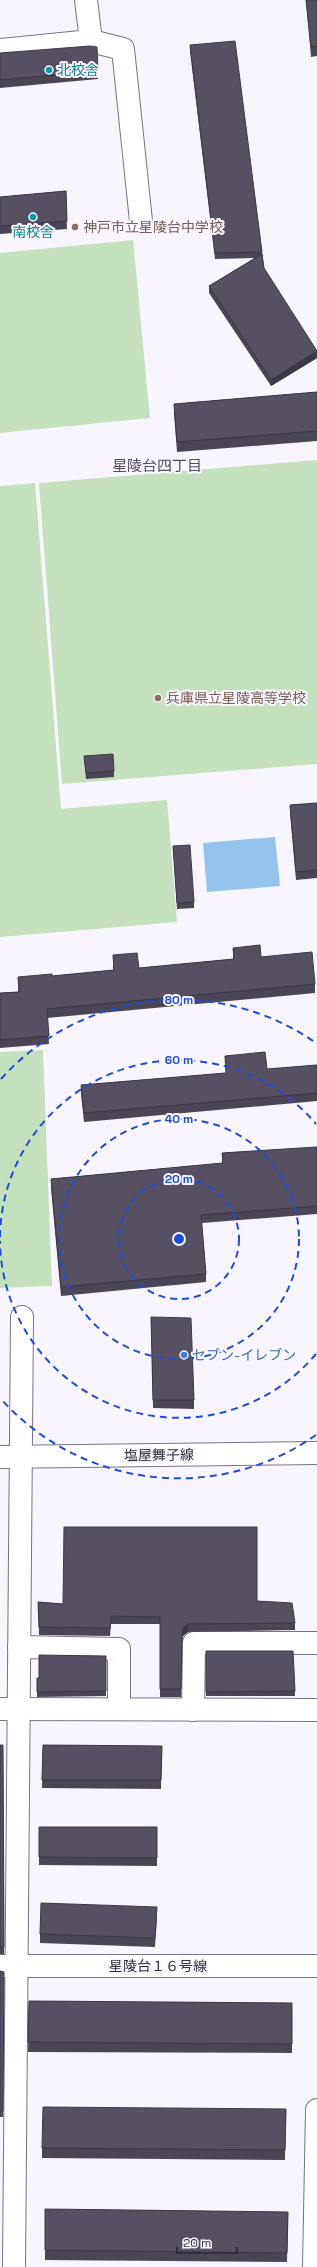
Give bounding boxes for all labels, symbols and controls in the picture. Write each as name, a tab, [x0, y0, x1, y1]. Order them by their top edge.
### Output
place label: 北校舎	[57, 61, 99, 79]
marker: 北校舎	[44, 65, 54, 75]
marker: 南校舎	[28, 212, 38, 222]
place label: 神戸市立星陵台中学校	[83, 218, 223, 236]
marker: 神戸市立星陵台中学校	[70, 222, 80, 232]
place label: 南校舎	[12, 223, 54, 241]
district label: 星陵台四丁目	[112, 456, 202, 475]
place label: 兵庫県立星陵高等学校	[166, 689, 306, 707]
marker: 兵庫県立星陵高等学校	[153, 693, 163, 703]
text: 80 m	[165, 992, 193, 1008]
text: 60 m	[165, 1052, 193, 1068]
text: 40 m	[165, 1111, 193, 1127]
text: 20 m	[165, 1171, 193, 1187]
centre of rings	[172, 1232, 186, 1246]
place label: セブン-イレブン	[192, 1346, 296, 1364]
marker: セブン-イレブン	[179, 1350, 189, 1360]
street label: 塩屋舞子線	[124, 1445, 194, 1465]
street label: 星陵台１６号線	[109, 1957, 207, 1975]
scale bar	[177, 2229, 237, 2255]
text: 20 m	[183, 2235, 211, 2251]

